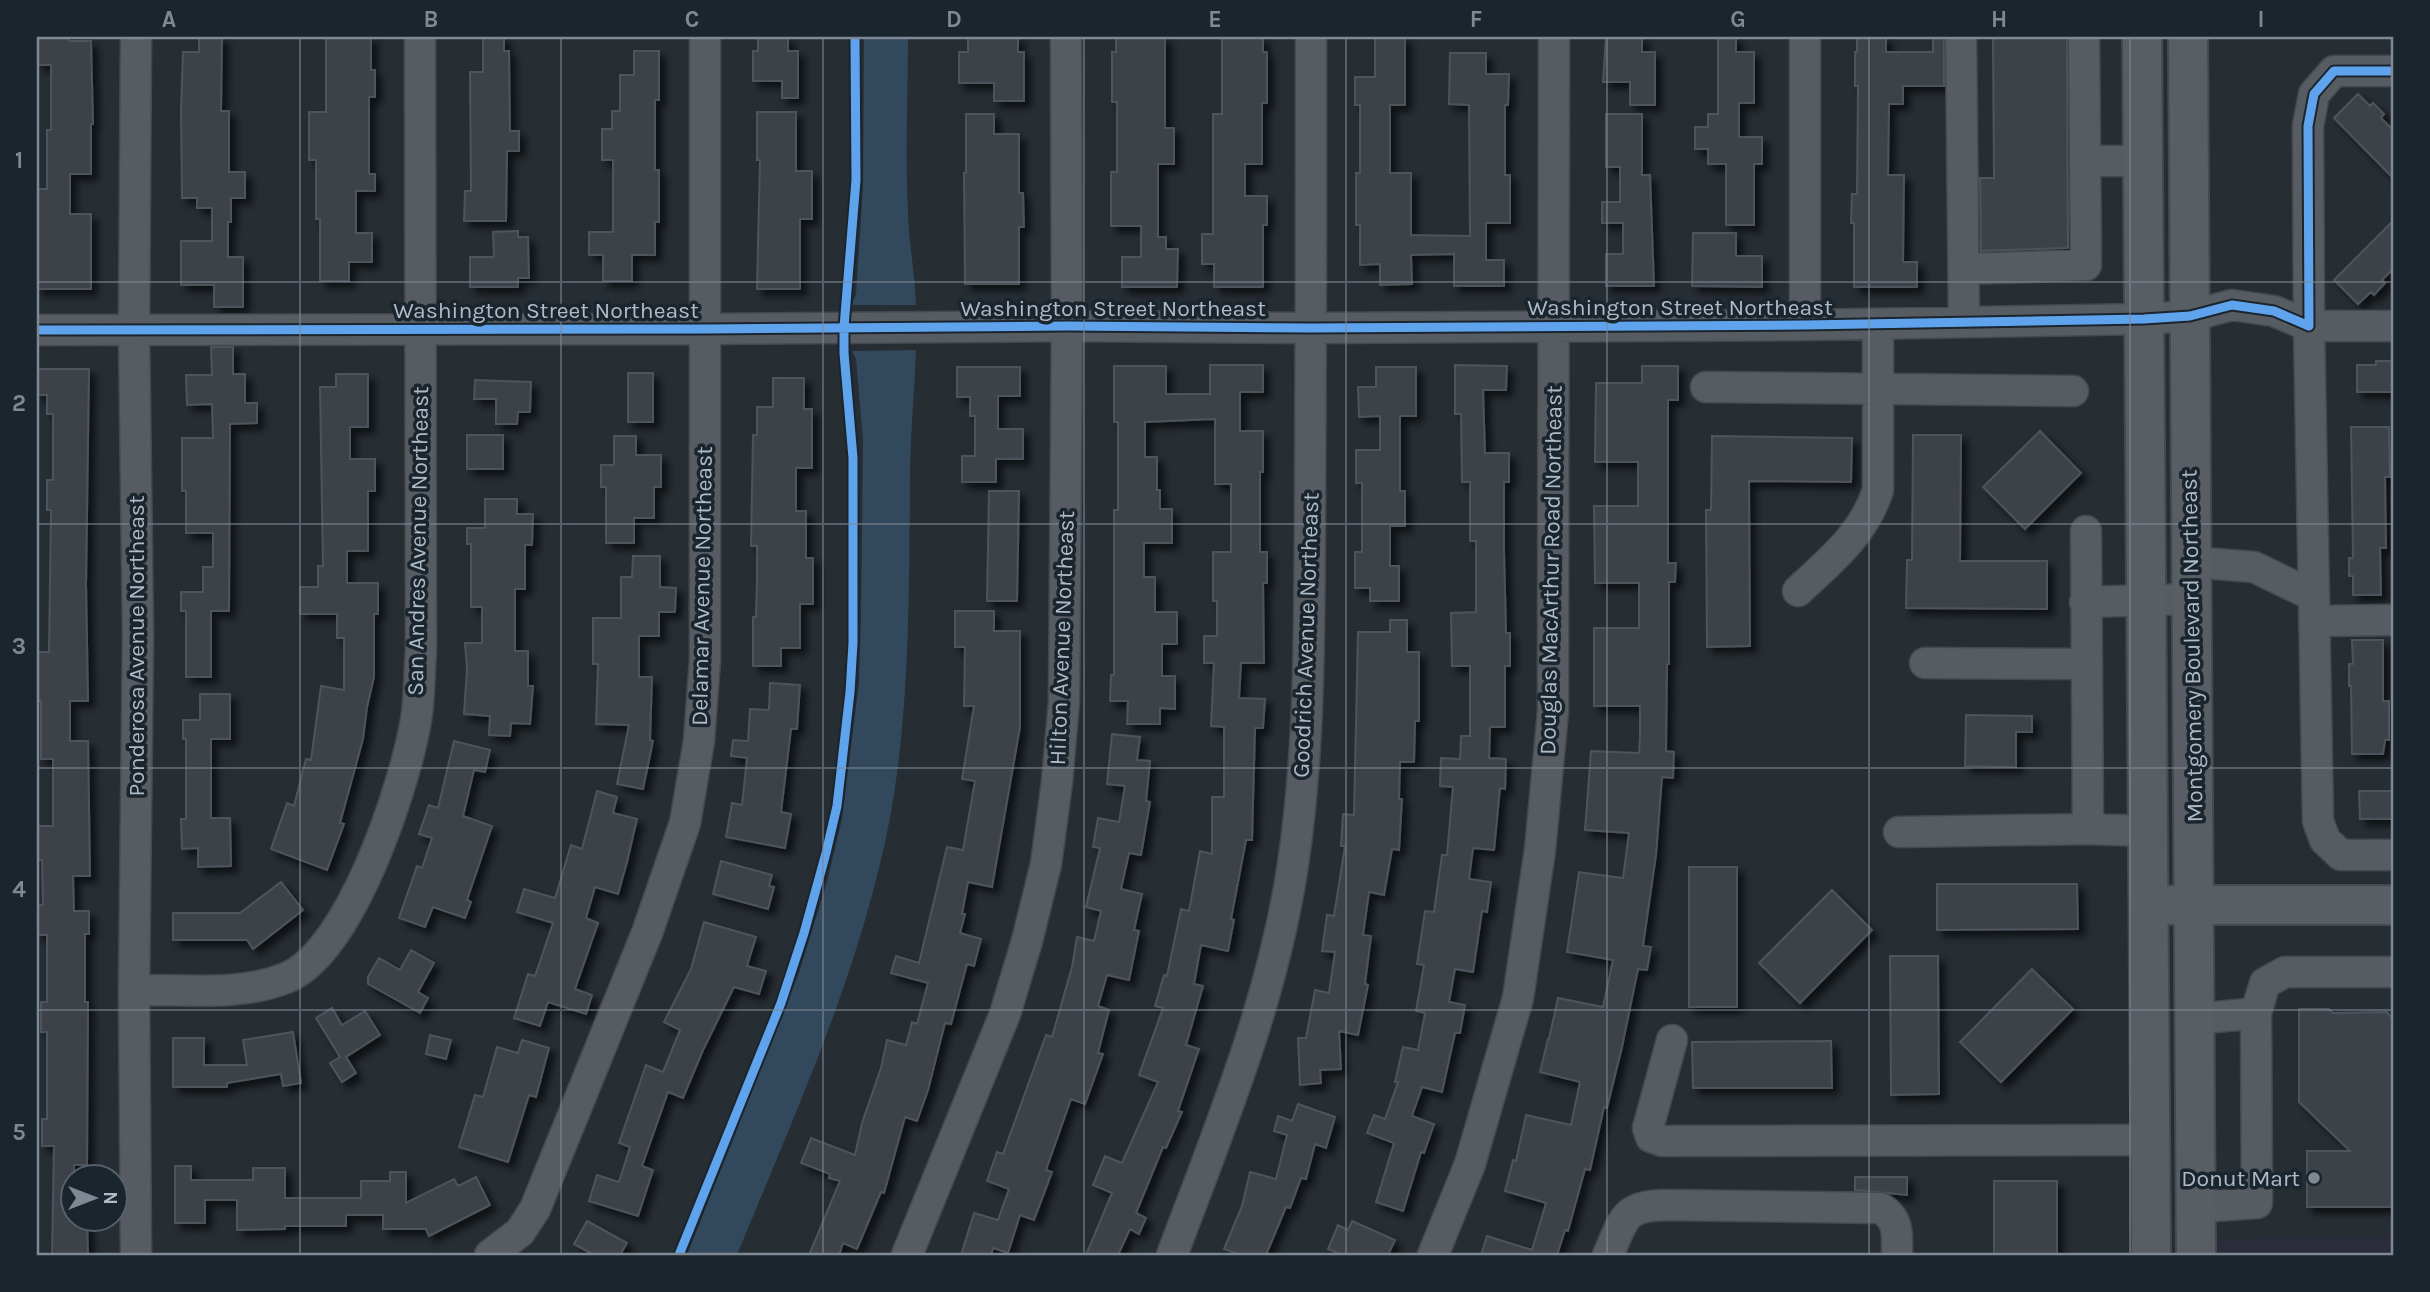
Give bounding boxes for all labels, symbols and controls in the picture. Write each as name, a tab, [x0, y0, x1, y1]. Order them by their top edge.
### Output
text: A	[162, 6, 176, 33]
text: B	[424, 6, 438, 33]
text: C	[685, 6, 699, 33]
text: D	[946, 6, 962, 33]
text: E	[1208, 6, 1222, 33]
text: F	[1470, 6, 1482, 33]
text: G	[1730, 6, 1746, 33]
text: H	[1991, 6, 2007, 33]
text: I	[2257, 6, 2265, 33]
text: 1	[15, 147, 23, 174]
street label: Washington Street Northeast	[1527, 294, 1833, 321]
street label: Washington Street Northeast	[960, 295, 1266, 322]
street label: Washington Street Northeast	[393, 297, 699, 324]
street label: Douglas MacArthur Road Northeast	[1534, 385, 1568, 755]
street label: San Andres Avenue Northeast	[402, 386, 434, 696]
text: 2	[12, 390, 26, 417]
street label: Delamar Avenue Northeast	[686, 446, 718, 726]
street label: Montgomery Boulevard Northeast	[2175, 469, 2209, 823]
street label: Goodrich Avenue Northeast	[1288, 492, 1324, 778]
street label: Ponderosa Avenue Northeast	[123, 495, 150, 797]
street label: Hilton Avenue Northeast	[1044, 510, 1080, 766]
text: 3	[12, 633, 26, 660]
text: 4	[12, 876, 26, 903]
text: 5	[12, 1119, 26, 1146]
north arrow	[60, 1162, 130, 1232]
place label: Donut Mart	[2181, 1165, 2300, 1192]
marker: Donut Mart	[2306, 1170, 2322, 1186]
text: N	[99, 1191, 121, 1205]

